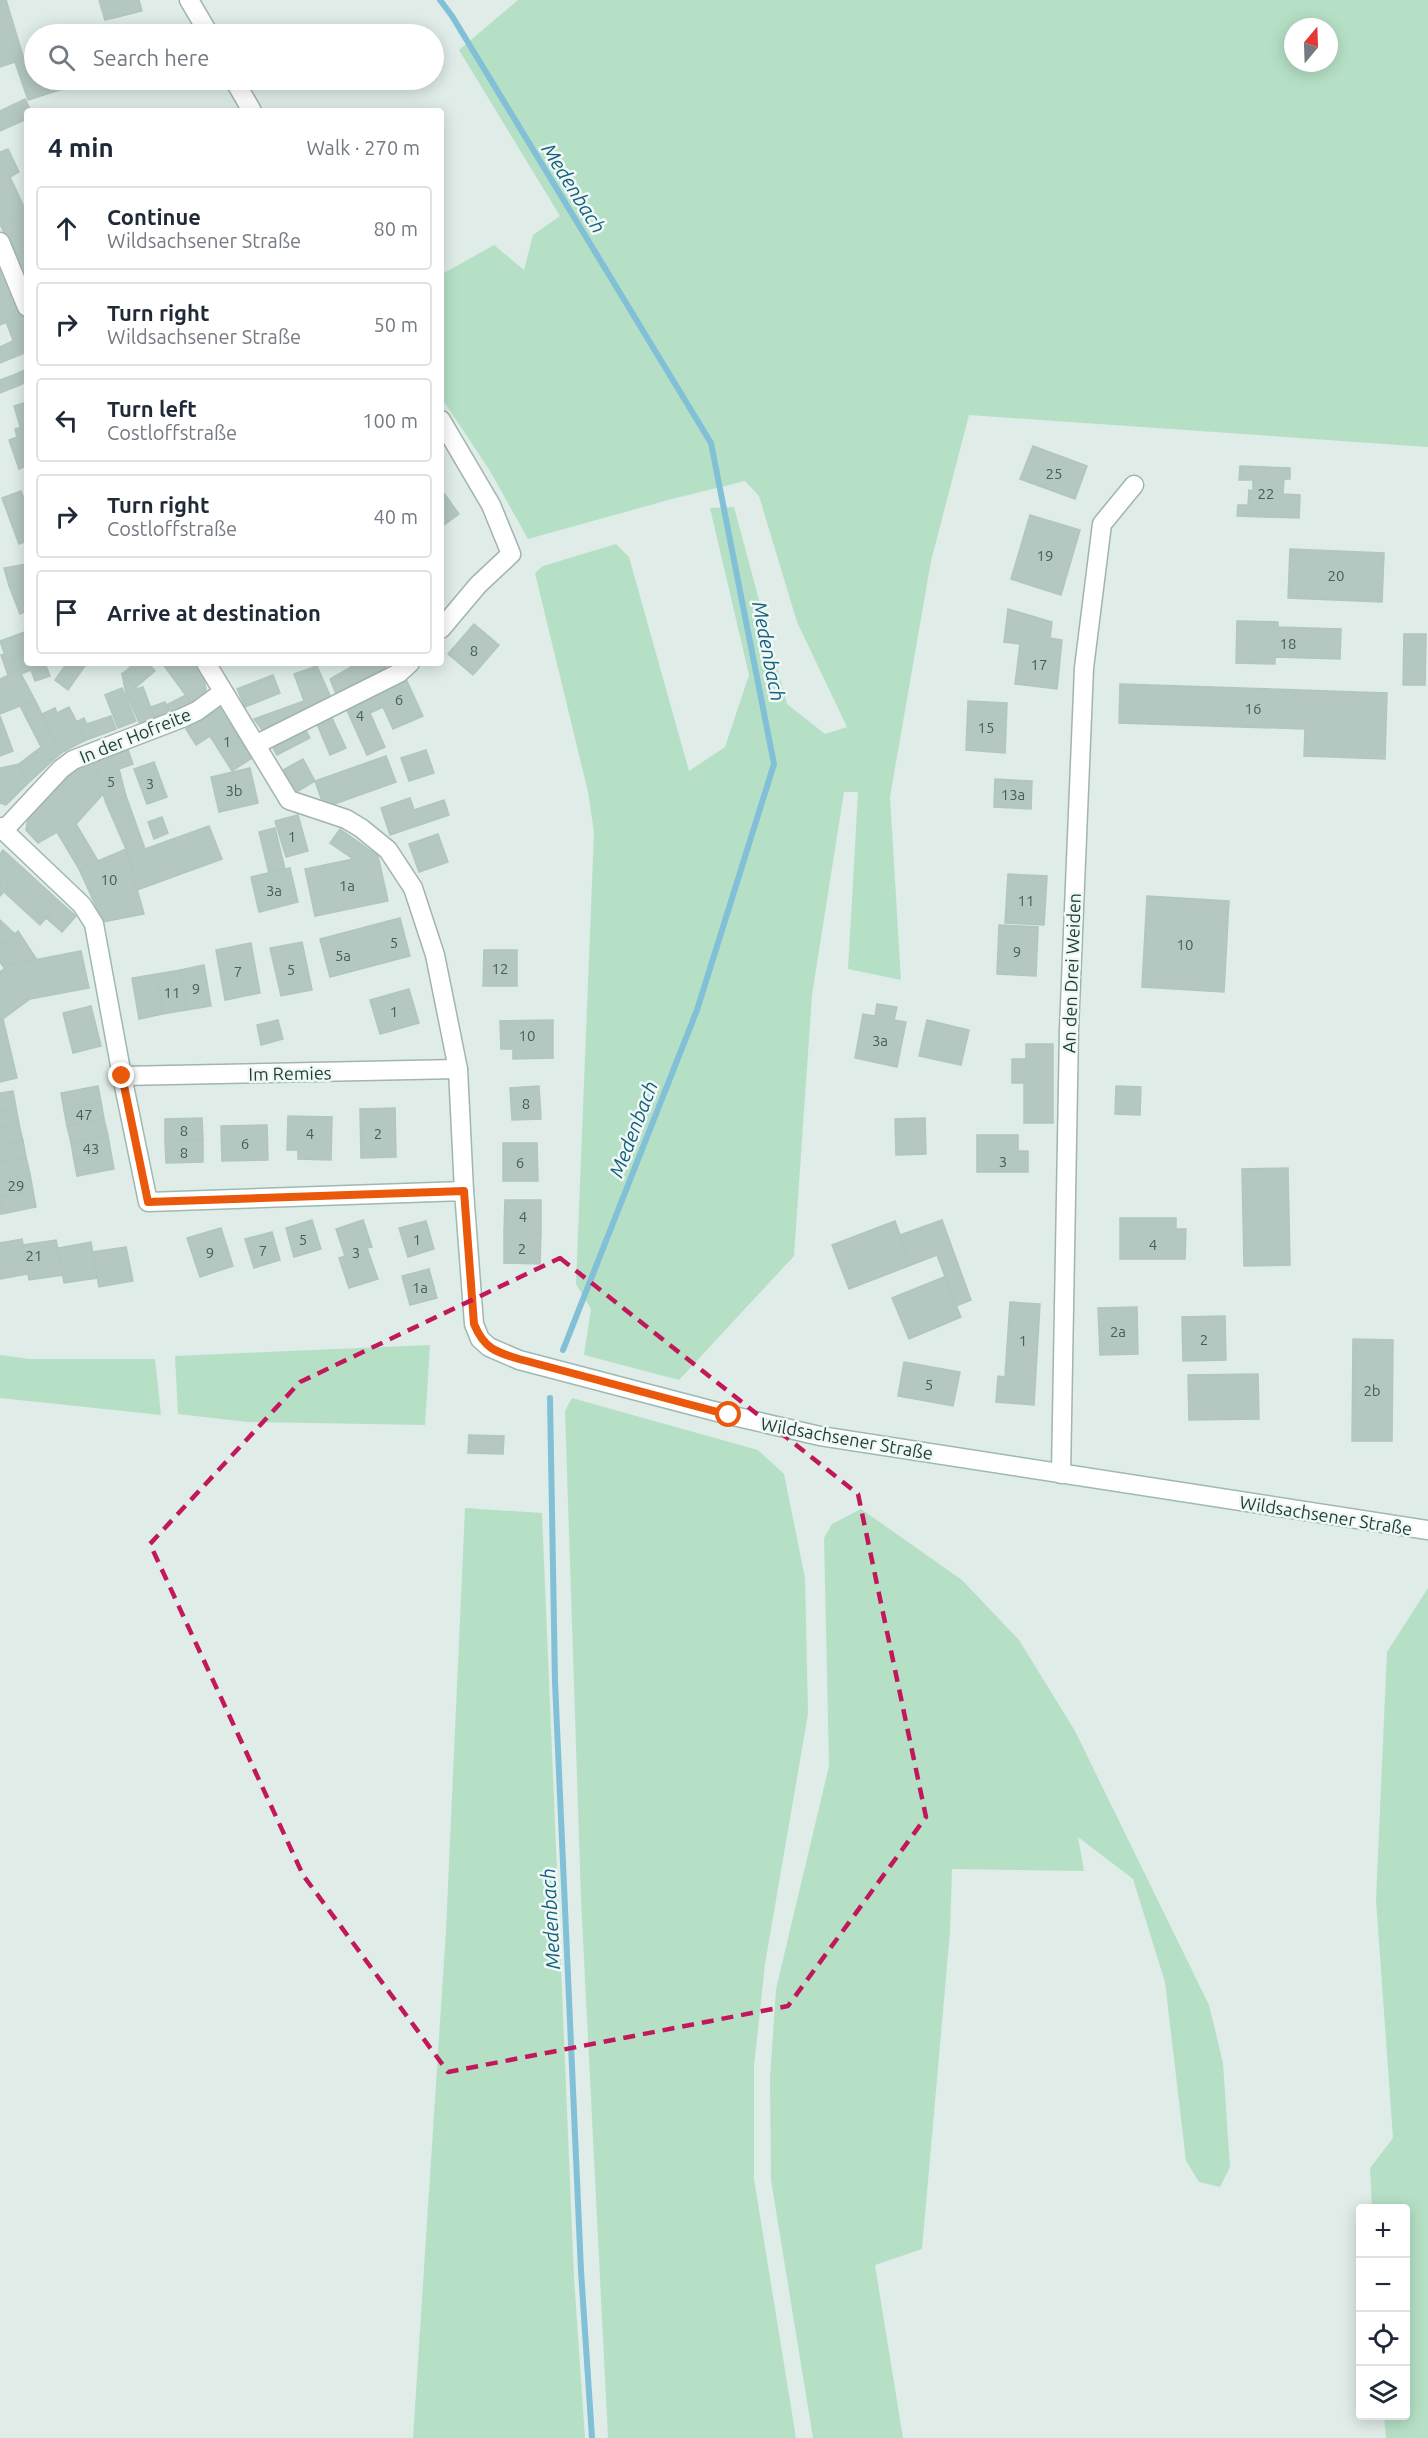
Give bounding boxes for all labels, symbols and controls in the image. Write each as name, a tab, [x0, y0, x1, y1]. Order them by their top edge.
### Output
north arrow	[1284, 18, 1338, 72]
search box	[24, 24, 444, 90]
icon: search	[45, 41, 78, 74]
text: Search here	[93, 45, 209, 70]
text: 4 min	[48, 133, 114, 162]
text: Walk · 270 m	[307, 136, 420, 159]
water label: Medenbach	[537, 139, 611, 237]
text: Continue	[107, 204, 201, 229]
icon: ahead	[50, 212, 83, 245]
text: 80 m	[374, 217, 418, 240]
text: Wildsachsener Straße	[107, 229, 301, 252]
text: Turn right	[107, 300, 209, 325]
icon: right	[50, 308, 83, 341]
text: 50 m	[374, 313, 418, 336]
text: Wildsachsener Straße	[107, 325, 301, 348]
text: Turn left	[107, 396, 197, 421]
icon: left	[50, 404, 83, 437]
text: 100 m	[362, 409, 418, 432]
text: Costloffstraße	[107, 421, 237, 444]
house number: 25	[1046, 465, 1062, 482]
house number: 22	[1258, 485, 1274, 502]
text: Turn right	[107, 492, 209, 517]
icon: right	[50, 500, 83, 533]
text: 40 m	[374, 505, 418, 528]
text: Costloffstraße	[107, 517, 237, 540]
house number: 19	[1037, 547, 1053, 564]
house number: 20	[1328, 567, 1344, 584]
icon: arrive	[50, 596, 83, 629]
water label: Medenbach	[748, 599, 790, 703]
text: Arrive at destination	[107, 600, 321, 625]
house number: 18	[1280, 635, 1296, 652]
house number: 8	[470, 642, 478, 659]
house number: 17	[1031, 656, 1047, 673]
house number: 6	[395, 691, 403, 708]
house number: 16	[1245, 700, 1261, 717]
street label: In der Hofreite	[76, 704, 194, 766]
house number: 4	[356, 707, 364, 724]
house number: 15	[978, 719, 994, 736]
house number: 1	[223, 733, 231, 750]
house number: 5	[107, 773, 115, 790]
house number: 3	[146, 775, 154, 792]
house number: 3b	[225, 782, 243, 799]
house number: 13a	[1001, 786, 1025, 803]
house number: 1	[288, 828, 296, 845]
house number: 10	[101, 871, 117, 888]
house number: 1a	[339, 877, 355, 894]
house number: 3a	[266, 882, 282, 899]
house number: 11	[1018, 892, 1034, 909]
street label: An den Drei Weiden	[1058, 893, 1084, 1053]
house number: 5	[390, 934, 398, 951]
house number: 10	[1177, 936, 1193, 953]
house number: 9	[1013, 943, 1021, 960]
house number: 5a	[335, 947, 351, 964]
house number: 12	[492, 960, 508, 977]
house number: 5	[287, 961, 295, 978]
house number: 7	[234, 963, 242, 980]
house number: 9	[192, 980, 200, 997]
house number: 11	[164, 984, 180, 1001]
house number: 1	[390, 1003, 398, 1020]
house number: 10	[519, 1027, 535, 1044]
house number: 3a	[872, 1032, 888, 1049]
route end	[108, 1062, 134, 1088]
street label: Im Remies	[248, 1062, 332, 1084]
water label: Medenbach	[604, 1078, 662, 1180]
house number: 8	[522, 1095, 530, 1112]
house number: 47	[76, 1106, 92, 1123]
house number: 8	[180, 1122, 188, 1139]
house number: 4	[306, 1125, 314, 1142]
house number: 2	[374, 1125, 382, 1142]
house number: 6	[241, 1135, 249, 1152]
house number: 43	[83, 1140, 99, 1157]
house number: 8	[180, 1144, 188, 1161]
house number: 3	[999, 1153, 1007, 1170]
house number: 6	[516, 1154, 524, 1171]
house number: 29	[8, 1177, 24, 1194]
house number: 4	[519, 1208, 527, 1225]
house number: 5	[299, 1231, 307, 1248]
house number: 1	[413, 1231, 421, 1248]
house number: 4	[1149, 1236, 1157, 1253]
house number: 2	[518, 1240, 526, 1257]
house number: 7	[259, 1242, 267, 1259]
house number: 9	[206, 1244, 214, 1261]
house number: 3	[352, 1244, 360, 1261]
house number: 21	[26, 1247, 42, 1264]
house number: 1a	[412, 1279, 428, 1296]
house number: 2a	[1110, 1323, 1126, 1340]
house number: 2	[1200, 1331, 1208, 1348]
house number: 1	[1019, 1332, 1027, 1349]
house number: 5	[925, 1376, 933, 1393]
house number: 2b	[1363, 1382, 1381, 1399]
route start	[715, 1401, 741, 1427]
street label: Wildsachsener Straße	[759, 1413, 935, 1463]
street label: Wildsachsener Straße	[1238, 1491, 1414, 1539]
water label: Medenbach	[536, 1868, 564, 1970]
map controls	[1356, 2204, 1410, 2420]
button: +	[1356, 2204, 1410, 2258]
button: −	[1356, 2258, 1410, 2312]
button: locate	[1356, 2312, 1410, 2366]
button: layers	[1356, 2366, 1410, 2420]

